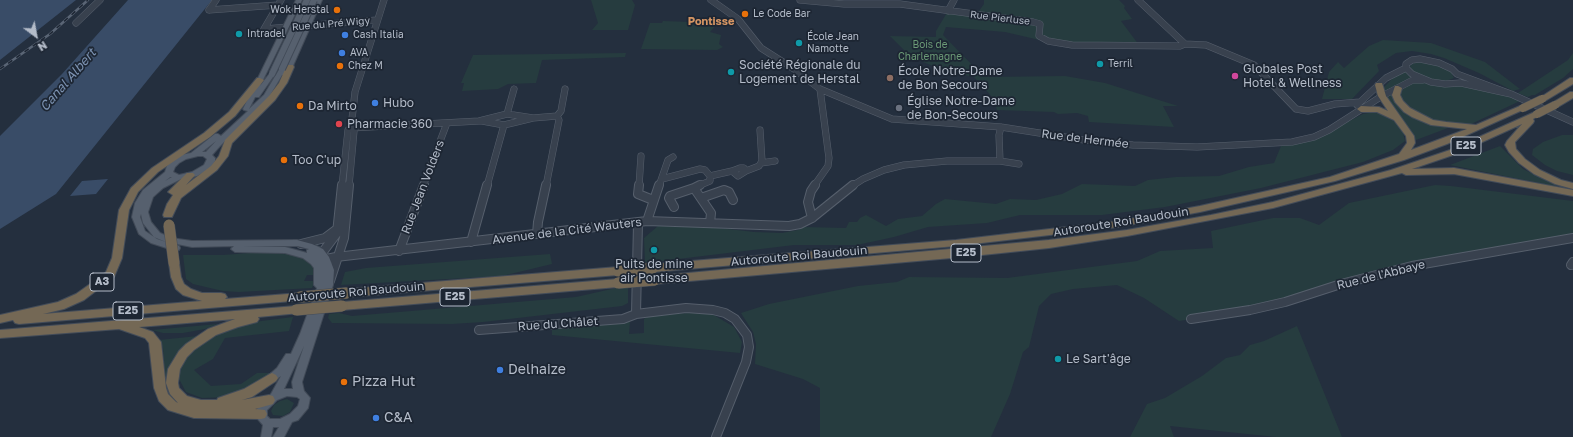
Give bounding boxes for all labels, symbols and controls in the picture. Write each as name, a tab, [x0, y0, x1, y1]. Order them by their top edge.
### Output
place label: Wok Herstal	[270, 4, 329, 16]
marker: Wok Herstal	[332, 5, 342, 15]
place label: Le Code Bar	[753, 8, 810, 20]
street label: Rue Pierluse	[969, 8, 1031, 28]
marker: Le Code Bar	[740, 9, 750, 19]
street label: Rue du Pré Wigy	[291, 15, 371, 33]
district label: Pontisse	[688, 15, 734, 29]
north arrow	[16, 16, 56, 56]
place label: Intradel	[247, 28, 285, 40]
marker: Intradel	[234, 29, 244, 39]
place label: Cash Italia	[353, 29, 404, 41]
marker: Cash Italia	[340, 30, 350, 40]
place label: École Jean Namotte	[807, 31, 859, 54]
marker: École Jean Namotte	[794, 38, 804, 48]
text: N	[36, 39, 50, 54]
park label: Bois de Charlemagne	[898, 39, 962, 62]
water label: Canal Albert	[37, 46, 99, 114]
place label: AVA	[350, 47, 368, 59]
marker: AVA	[337, 48, 347, 58]
place label: Société Régionale du Logement de Herstal	[739, 58, 861, 86]
place label: Terril	[1108, 58, 1133, 70]
marker: Terril	[1095, 59, 1105, 69]
place label: Chez M	[348, 60, 383, 72]
marker: Chez M	[335, 61, 345, 71]
place label: Globales Post Hotel & Wellness	[1243, 62, 1342, 90]
place label: École Notre-Dame de Bon Secours	[898, 64, 1003, 92]
marker: Société Régionale du Logement de Herstal	[726, 67, 736, 77]
marker: Globales Post Hotel & Wellness	[1230, 71, 1240, 81]
marker: École Notre-Dame de Bon Secours	[885, 73, 895, 83]
place label: Église Notre-Dame de Bon-Secours	[907, 94, 1015, 122]
place label: Hubo	[383, 96, 414, 110]
marker: Hubo	[370, 98, 380, 108]
place label: Da Mirto	[308, 99, 357, 113]
marker: Da Mirto	[295, 101, 305, 111]
marker: Église Notre-Dame de Bon-Secours	[894, 103, 904, 113]
place label: Pharmacie 360	[347, 117, 433, 131]
marker: Pharmacie 360	[334, 119, 344, 129]
street label: Rue de Hermée	[1041, 127, 1129, 151]
road number: E25	[1451, 137, 1481, 155]
street label: Rue Jean Volders	[398, 138, 448, 236]
place label: Too C'up	[292, 153, 341, 167]
marker: Too C'up	[279, 155, 289, 165]
street label: Autoroute Roi Baudouin	[1052, 204, 1190, 240]
street label: Avenue de la Cité Wauters	[492, 215, 642, 247]
street label: Autoroute Roi Baudouin	[730, 243, 868, 269]
road number: E25	[951, 244, 981, 262]
marker: Puits de mine air Pontisse	[649, 245, 659, 255]
place label: Puits de mine air Pontisse	[615, 257, 693, 285]
street label: Rue de l'Abbaye	[1335, 257, 1427, 293]
road number: A3	[90, 273, 114, 291]
street label: Autoroute Roi Baudouin	[287, 279, 425, 305]
road number: E25	[440, 288, 470, 306]
road number: E25	[113, 302, 143, 320]
street label: Rue du Châlet	[517, 314, 599, 334]
place label: Le Sart'âge	[1066, 352, 1131, 366]
marker: Le Sart'âge	[1053, 354, 1063, 364]
place label: Delhaize	[508, 362, 566, 378]
marker: Delhaize	[495, 365, 505, 375]
place label: Pizza Hut	[352, 374, 415, 390]
marker: Pizza Hut	[339, 377, 349, 387]
place label: C&A	[384, 410, 412, 426]
marker: C&A	[371, 413, 381, 423]

